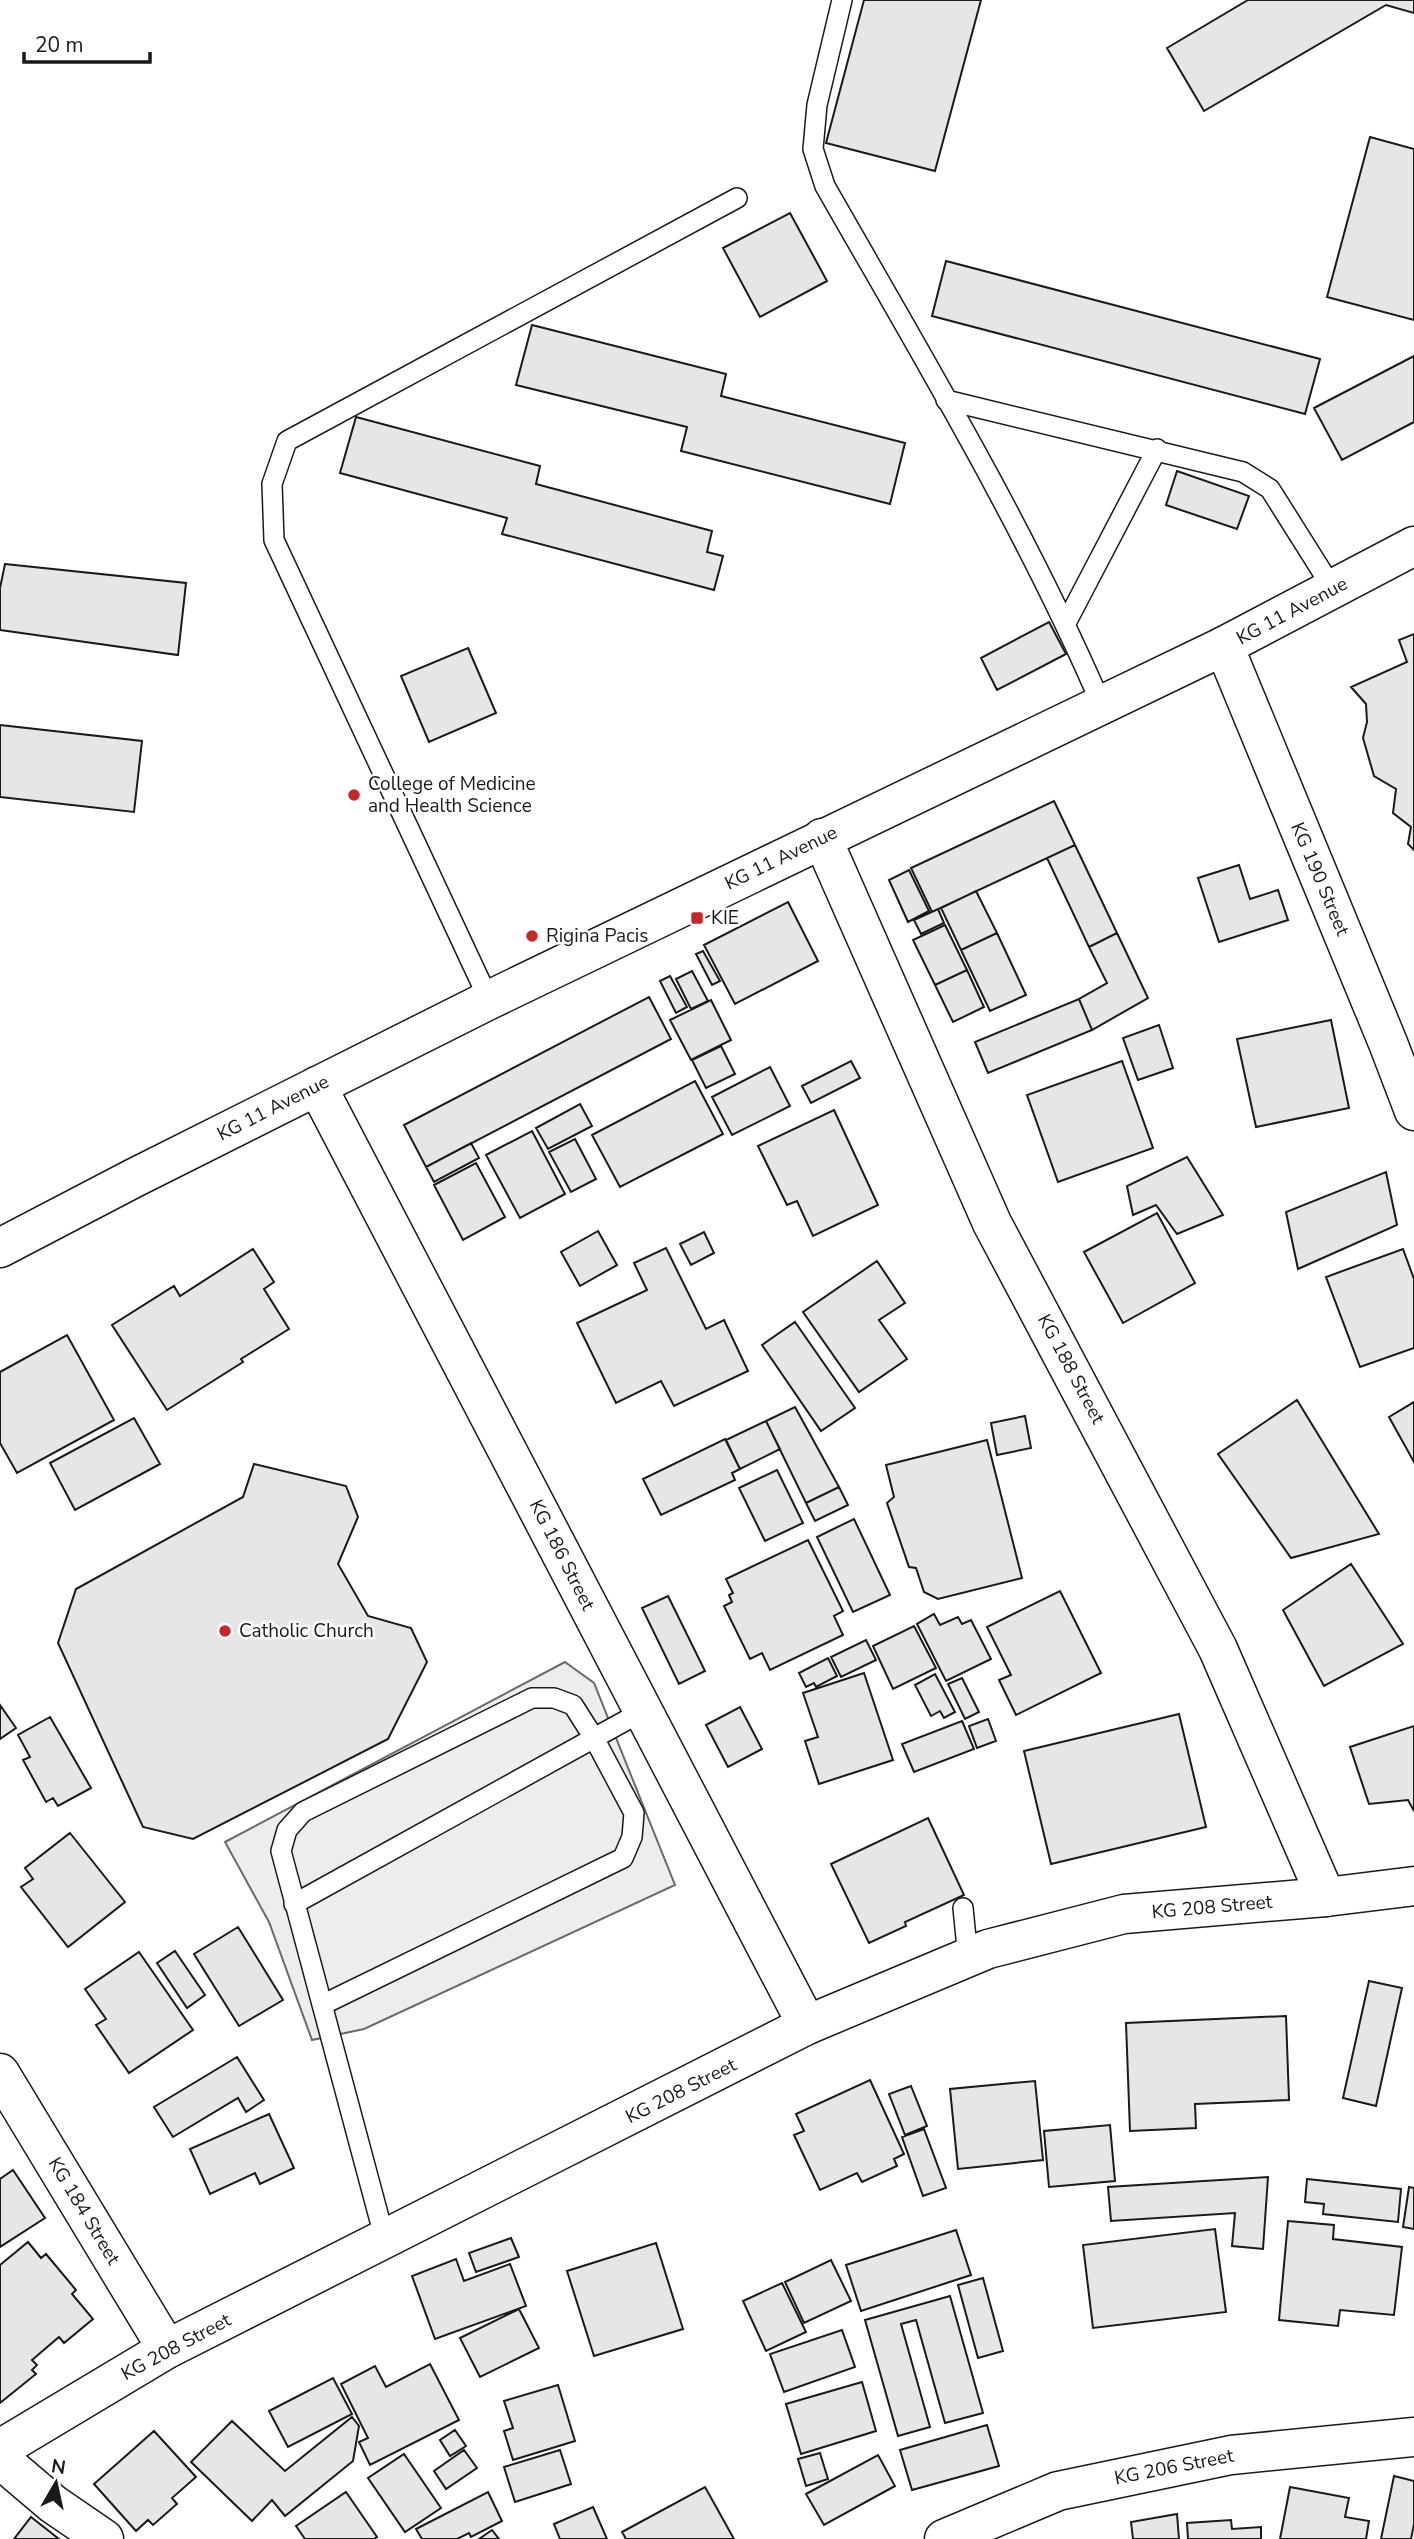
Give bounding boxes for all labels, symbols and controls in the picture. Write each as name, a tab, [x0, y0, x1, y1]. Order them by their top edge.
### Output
scale bar	[24, 21, 150, 65]
text: 20 m	[35, 31, 84, 59]
street label: KG 11 Avenue	[1232, 571, 1352, 651]
place label: College of Medicine and Health Science	[368, 771, 536, 819]
marker: College of Medicine and Health Science	[346, 787, 362, 803]
street label: KG 190 Street	[1284, 818, 1356, 940]
street label: KG 11 Avenue	[720, 819, 842, 897]
place label: KIE	[711, 905, 739, 931]
marker: KIE	[689, 910, 705, 926]
place label: Rigina Pacis	[546, 923, 648, 949]
marker: Rigina Pacis	[524, 928, 540, 944]
street label: KG 11 Avenue	[213, 1069, 333, 1147]
street label: KG 188 Street	[1031, 1310, 1111, 1429]
street label: KG 186 Street	[523, 1495, 601, 1615]
place label: Catholic Church	[239, 1618, 374, 1644]
marker: Catholic Church	[217, 1623, 233, 1639]
street label: KG 208 Street	[1151, 1889, 1274, 1925]
street label: KG 208 Street	[621, 2052, 741, 2130]
street label: KG 184 Street	[42, 2152, 126, 2270]
street label: KG 208 Street	[117, 2307, 236, 2387]
street label: KG 206 Street	[1112, 2443, 1236, 2491]
north arrow	[21, 2448, 91, 2518]
text: N	[49, 2453, 68, 2481]

